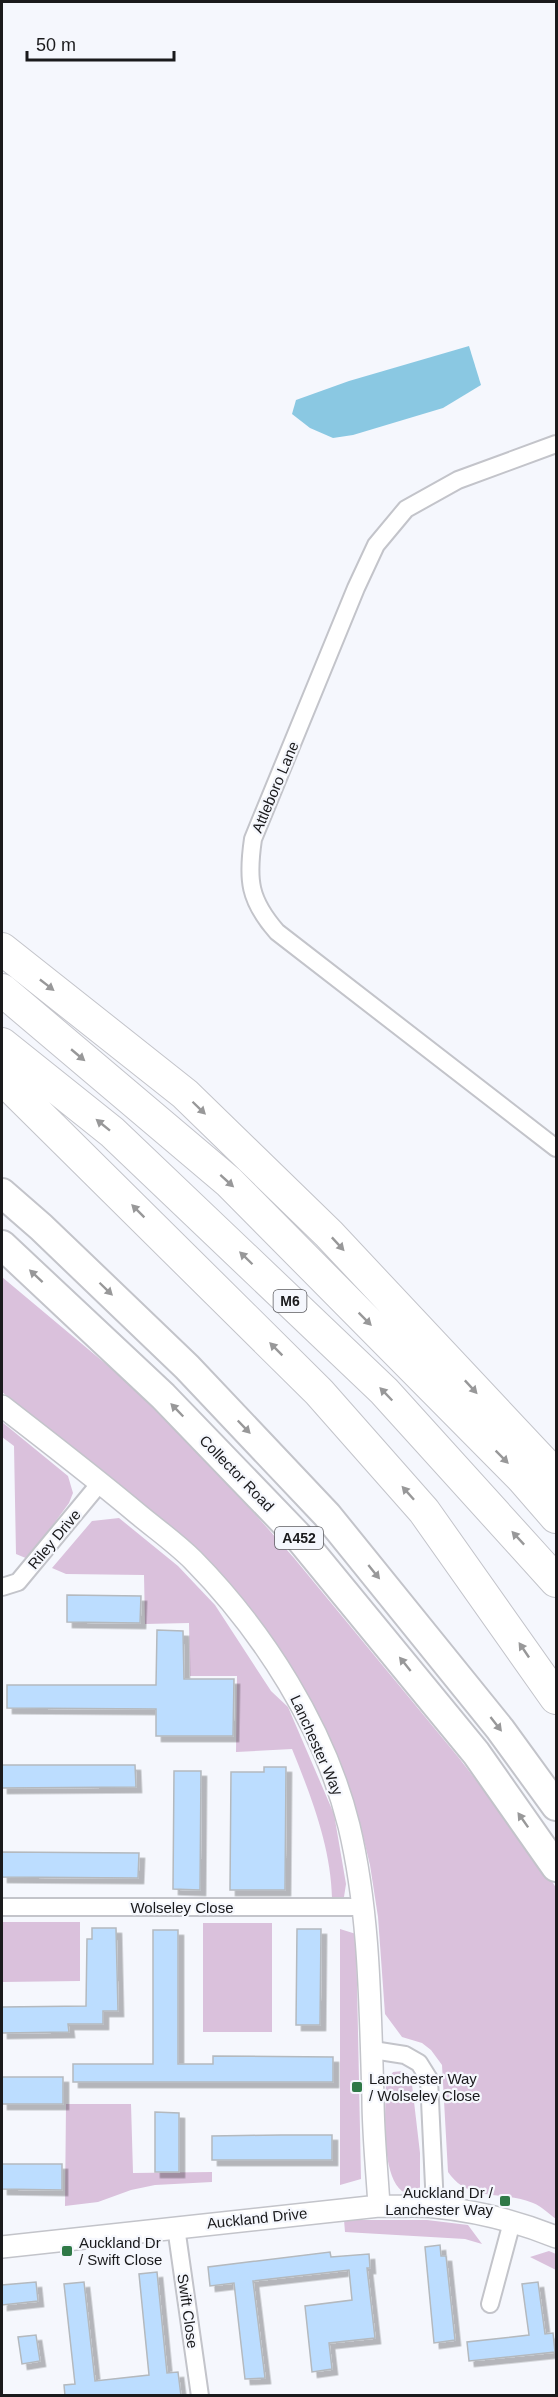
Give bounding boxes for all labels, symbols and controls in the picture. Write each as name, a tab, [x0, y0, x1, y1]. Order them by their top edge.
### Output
scale bar	[27, 24, 174, 62]
text: 50 m	[36, 35, 76, 55]
street label: Attleboro Lane	[248, 739, 302, 835]
one-way arrow	[40, 979, 55, 991]
one-way arrow	[70, 1048, 86, 1061]
one-way arrow	[191, 1100, 205, 1114]
one-way arrow	[96, 1120, 111, 1132]
one-way arrow	[219, 1174, 234, 1187]
one-way arrow	[132, 1205, 146, 1219]
one-way arrow	[331, 1236, 344, 1251]
one-way arrow	[239, 1252, 253, 1266]
one-way arrow	[29, 1269, 43, 1283]
one-way arrow	[99, 1282, 113, 1296]
road number: M6	[274, 1290, 306, 1312]
one-way arrow	[357, 1311, 371, 1325]
one-way arrow	[270, 1343, 284, 1357]
one-way arrow	[464, 1379, 478, 1394]
one-way arrow	[380, 1387, 393, 1402]
one-way arrow	[170, 1402, 184, 1417]
one-way arrow	[237, 1420, 251, 1435]
street label: Collector Road	[196, 1431, 278, 1515]
one-way arrow	[494, 1450, 508, 1464]
one-way arrow	[401, 1485, 415, 1500]
street label: Riley Drive	[24, 1506, 84, 1572]
road number: A452	[275, 1527, 323, 1549]
one-way arrow	[511, 1530, 525, 1545]
one-way arrow	[367, 1564, 380, 1579]
one-way arrow	[518, 1642, 530, 1658]
one-way arrow	[399, 1657, 411, 1672]
street label: Lanchester Way	[287, 1692, 347, 1798]
one-way arrow	[490, 1716, 503, 1732]
one-way arrow	[517, 1812, 529, 1828]
street label: Wolseley Close	[130, 1899, 234, 1916]
place label: Lanchester Way / Wolseley Close	[369, 2070, 480, 2104]
marker: Lanchester Way / Wolseley Close	[350, 2080, 364, 2094]
place label: Auckland Dr / Lanchester Way	[385, 2184, 494, 2218]
marker: Auckland Dr / Lanchester Way	[498, 2194, 512, 2208]
street label: Auckland Drive	[206, 2204, 308, 2232]
place label: Auckland Dr / Swift Close	[79, 2234, 162, 2268]
marker: Auckland Dr / Swift Close	[60, 2244, 74, 2258]
street label: Swift Close	[174, 2273, 202, 2349]

